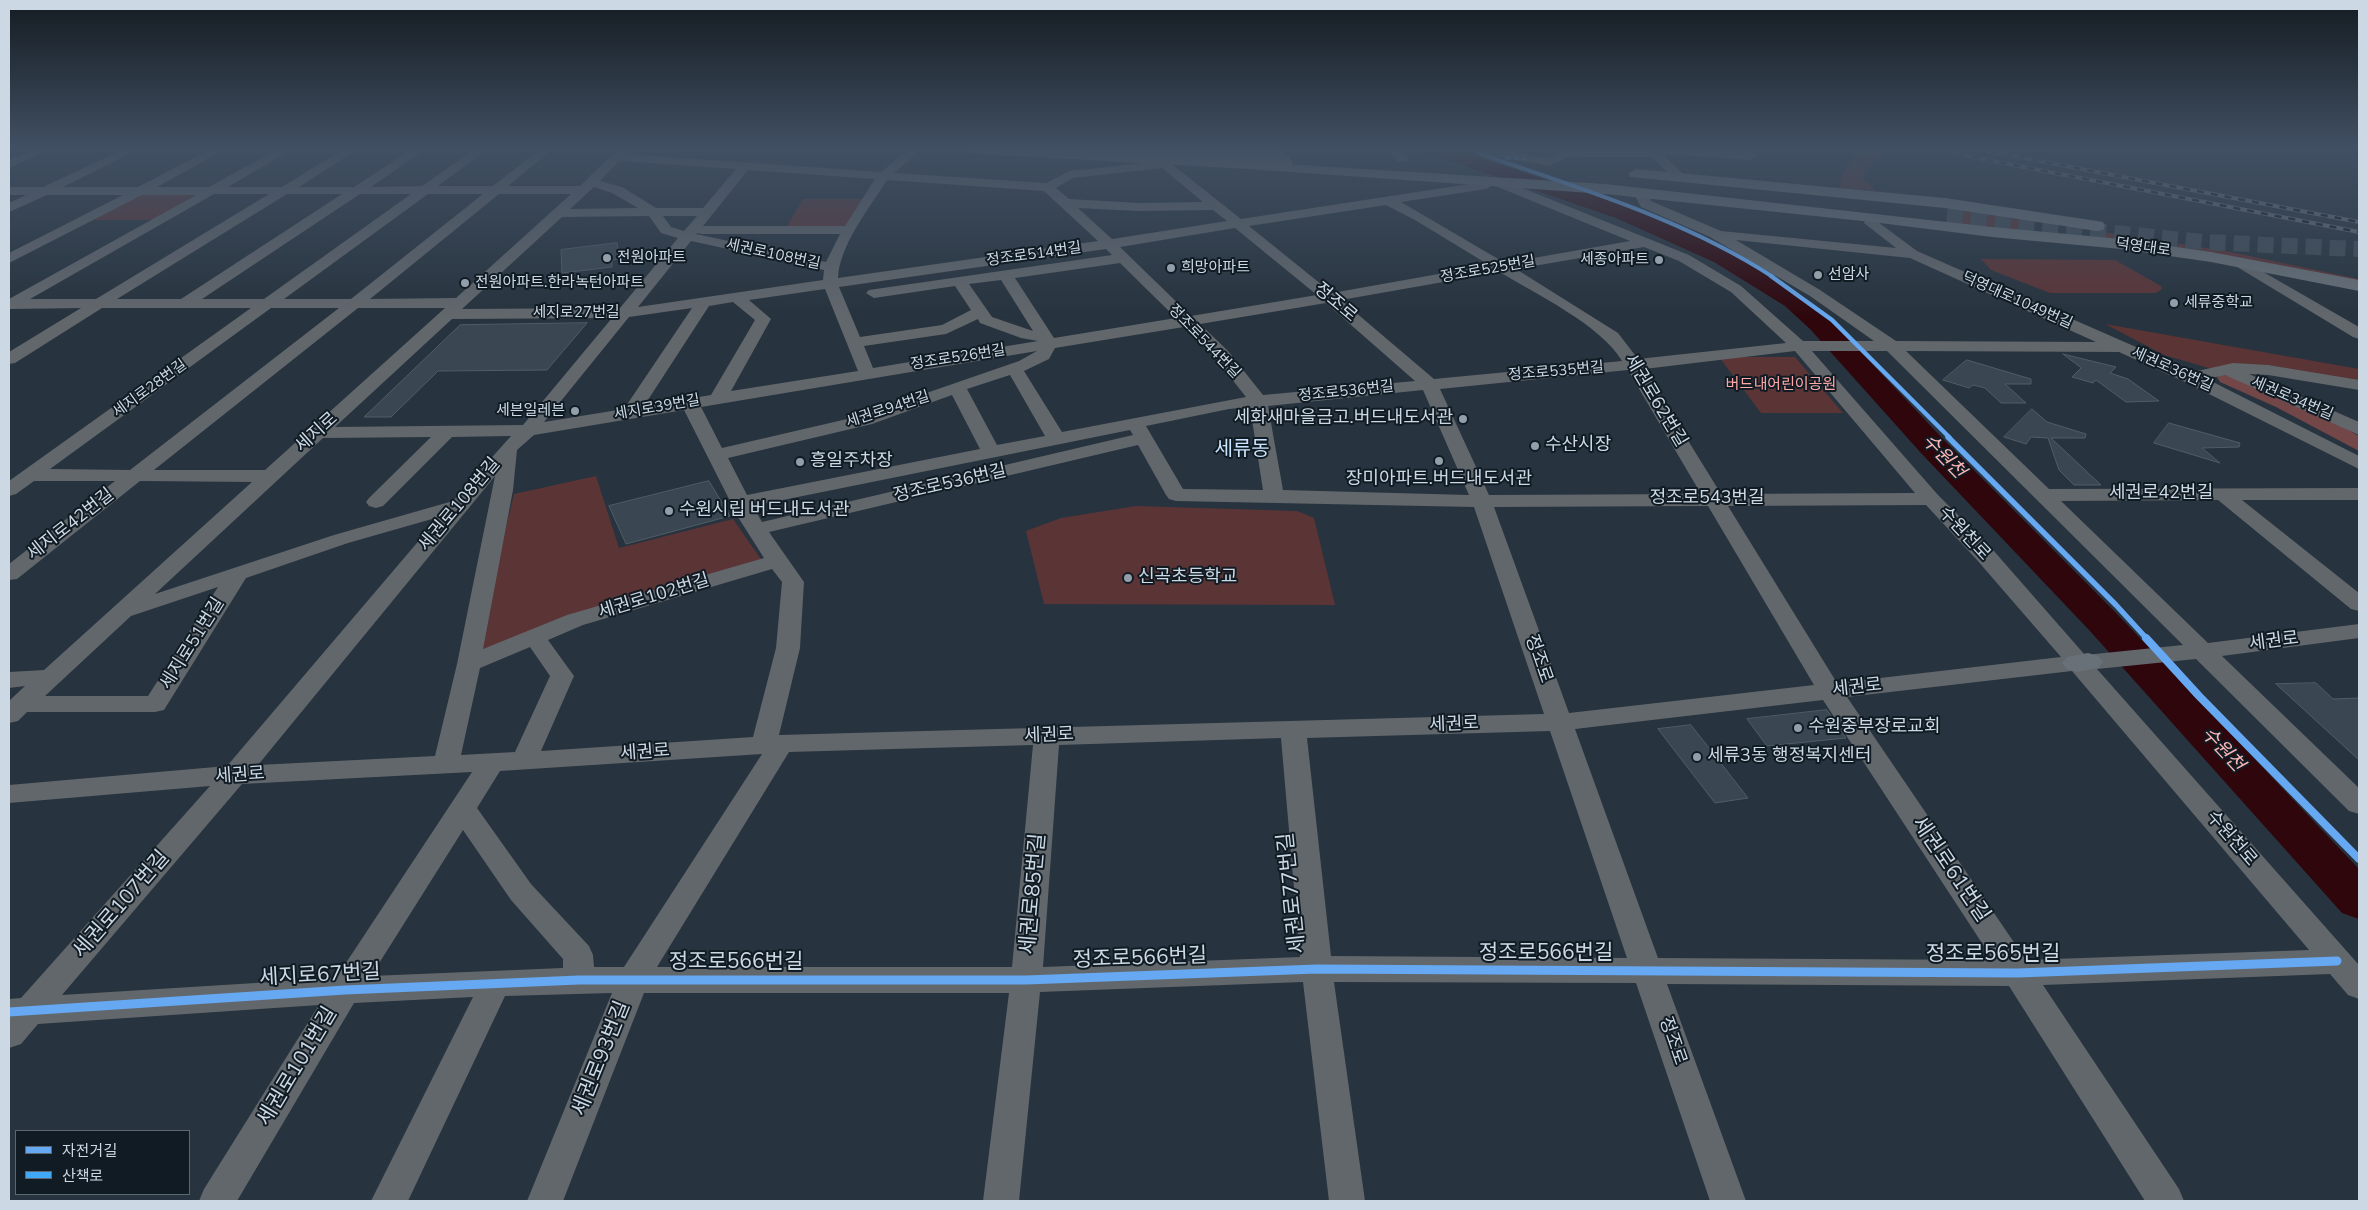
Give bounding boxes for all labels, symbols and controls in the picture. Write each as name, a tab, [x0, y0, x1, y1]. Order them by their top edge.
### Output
street label: 덕영대로	[2114, 235, 2172, 261]
street label: 세권로108번길	[724, 236, 822, 274]
street label: 정조로514번길	[985, 239, 1083, 271]
place label: 전원아파트	[617, 249, 686, 267]
place label: 세종아파트	[1580, 251, 1649, 269]
marker: 전원아파트	[601, 252, 613, 264]
street label: 정조로525번길	[1439, 253, 1537, 287]
marker: 세종아파트	[1653, 254, 1665, 266]
place label: 희망아파트	[1181, 259, 1250, 277]
marker: 희망아파트	[1165, 262, 1177, 274]
place label: 선암사	[1828, 266, 1869, 284]
marker: 선암사	[1812, 269, 1824, 281]
street label: 덕영대로1049번길	[1959, 269, 2075, 333]
place label: 전원아파트.한라녹턴아파트	[475, 274, 644, 292]
marker: 전원아파트.한라녹턴아파트	[459, 277, 471, 289]
street label: 정조로	[1309, 279, 1361, 327]
place label: 세류중학교	[2184, 294, 2253, 312]
marker: 세류중학교	[2168, 297, 2180, 309]
street label: 정조로544번길	[1164, 301, 1244, 383]
street label: 세지로27번길	[533, 304, 619, 322]
street label: 정조로526번길	[909, 342, 1007, 374]
street label: 세권로36번길	[2129, 344, 2215, 396]
street label: 세권로62번길	[1619, 351, 1691, 451]
street label: 세지로28번길	[110, 356, 190, 422]
street label: 정조로535번길	[1507, 359, 1605, 385]
street label: 세권로34번길	[2248, 374, 2336, 424]
park label: 버드내어린이공원	[1726, 376, 1836, 394]
street label: 정조로536번길	[1297, 378, 1395, 406]
street label: 세권로94번길	[844, 388, 932, 432]
street label: 세지로39번길	[613, 392, 701, 424]
place label: 세븐일레븐	[496, 402, 565, 420]
marker: 세븐일레븐	[569, 405, 581, 417]
street label: 세지로	[291, 408, 343, 458]
place label: 세화새마을금고.버드내도서관	[1234, 408, 1453, 430]
marker: 세화새마을금고.버드내도서관	[1457, 413, 1469, 425]
water label: 수원천	[1917, 430, 1969, 484]
place label: 수산시장	[1545, 435, 1611, 457]
district label: 세류동	[1214, 438, 1270, 462]
marker: 수산시장	[1529, 440, 1541, 452]
place label: 흥일주차장	[810, 451, 893, 473]
street label: 세권로108번길	[415, 454, 505, 556]
marker: 장미아파트.버드내도서관	[1433, 455, 1445, 467]
marker: 흥일주차장	[794, 456, 806, 468]
street label: 정조로536번길	[891, 461, 1009, 507]
place label: 장미아파트.버드내도서관	[1346, 469, 1532, 491]
street label: 세권로42번길	[2109, 483, 2213, 505]
street label: 세지로42번길	[23, 484, 119, 566]
street label: 정조로543번길	[1649, 488, 1765, 510]
place label: 수원시립 버드내도서관	[679, 500, 849, 522]
street label: 수원천로	[1934, 502, 1994, 566]
marker: 수원시립 버드내도서관	[663, 505, 675, 517]
place label: 신곡초등학교	[1138, 567, 1237, 589]
street label: 세권로102번길	[596, 570, 712, 624]
marker: 신곡초등학교	[1122, 572, 1134, 584]
street label: 세지로51번길	[156, 594, 230, 694]
street label: 세권로	[2248, 628, 2300, 656]
street label: 정조로	[1520, 632, 1556, 686]
street label: 세권로	[1831, 675, 1883, 701]
street label: 세권로	[1429, 713, 1479, 737]
place label: 수원중부장로교회	[1808, 717, 1940, 739]
marker: 수원중부장로교회	[1792, 722, 1804, 734]
water label: 수원천	[2196, 723, 2248, 777]
street label: 세권로	[1024, 724, 1074, 748]
street label: 세권로	[619, 740, 671, 766]
place label: 세류3동 행정복지센터	[1707, 746, 1871, 768]
marker: 세류3동 행정복지센터	[1691, 751, 1703, 763]
street label: 세권로	[214, 763, 266, 789]
street label: 수원천로	[2201, 807, 2261, 871]
street label: 세권로61번길	[1905, 812, 1995, 928]
street label: 세권로77번길	[1274, 831, 1312, 955]
street label: 세권로85번길	[1016, 832, 1052, 956]
street label: 세권로107번길	[68, 846, 176, 964]
street label: 정조로566번길	[1479, 941, 1613, 967]
street label: 정조로565번길	[1926, 942, 2060, 968]
street label: 정조로566번길	[1072, 944, 1208, 974]
street label: 정조로566번길	[669, 950, 803, 976]
street label: 세지로67번길	[259, 960, 381, 992]
street label: 세권로93번길	[568, 998, 636, 1120]
street label: 세권로101번길	[253, 1003, 343, 1131]
street label: 정조로	[1654, 1014, 1690, 1068]
legend	[15, 1130, 190, 1195]
text: 자전거길	[62, 1141, 117, 1161]
text: 산책로	[62, 1166, 103, 1186]

